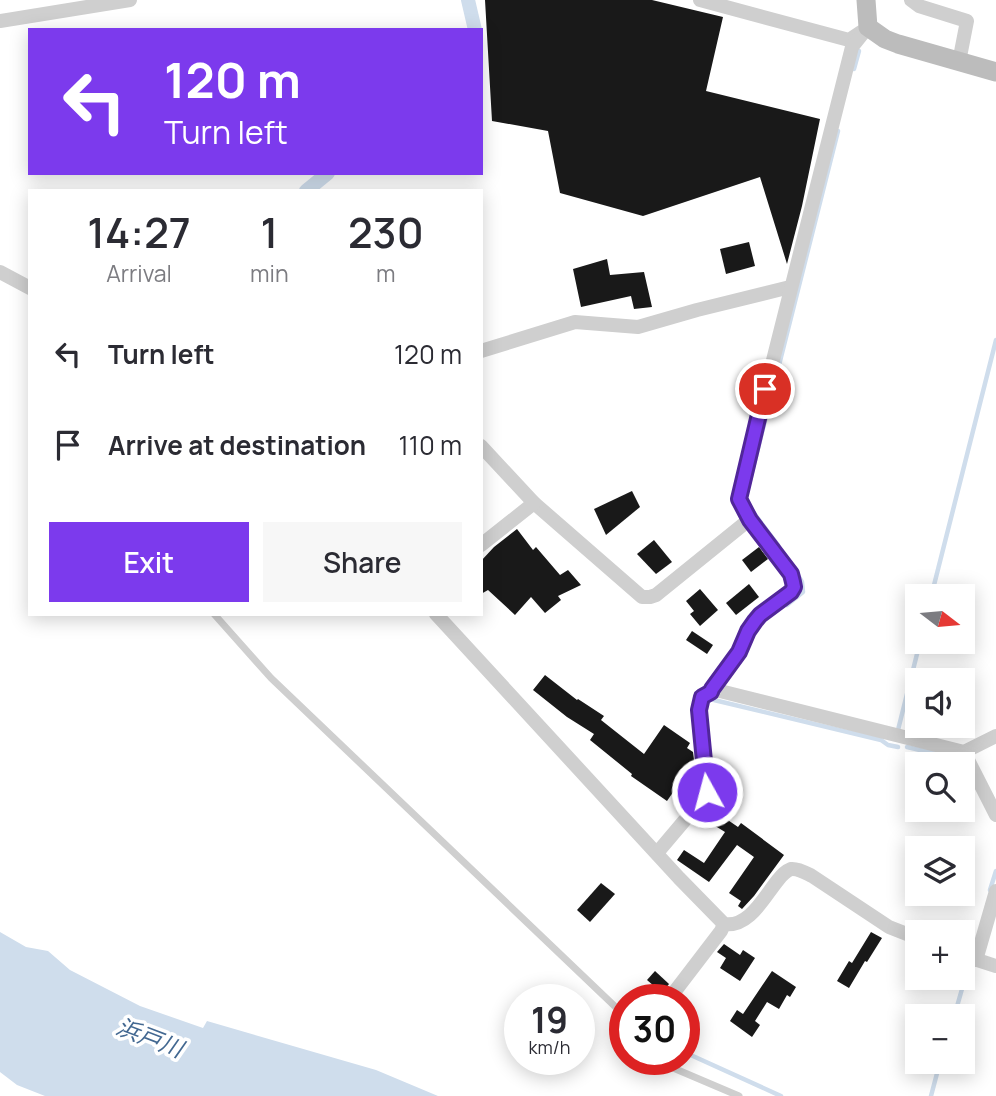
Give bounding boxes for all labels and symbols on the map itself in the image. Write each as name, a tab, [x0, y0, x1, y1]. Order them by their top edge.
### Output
pin	[735, 359, 795, 419]
north arrow	[905, 584, 975, 654]
position arrow	[670, 755, 744, 829]
speed limit sign: 30	[609, 984, 700, 1075]
water label: 浜戸川	[112, 1010, 191, 1065]

